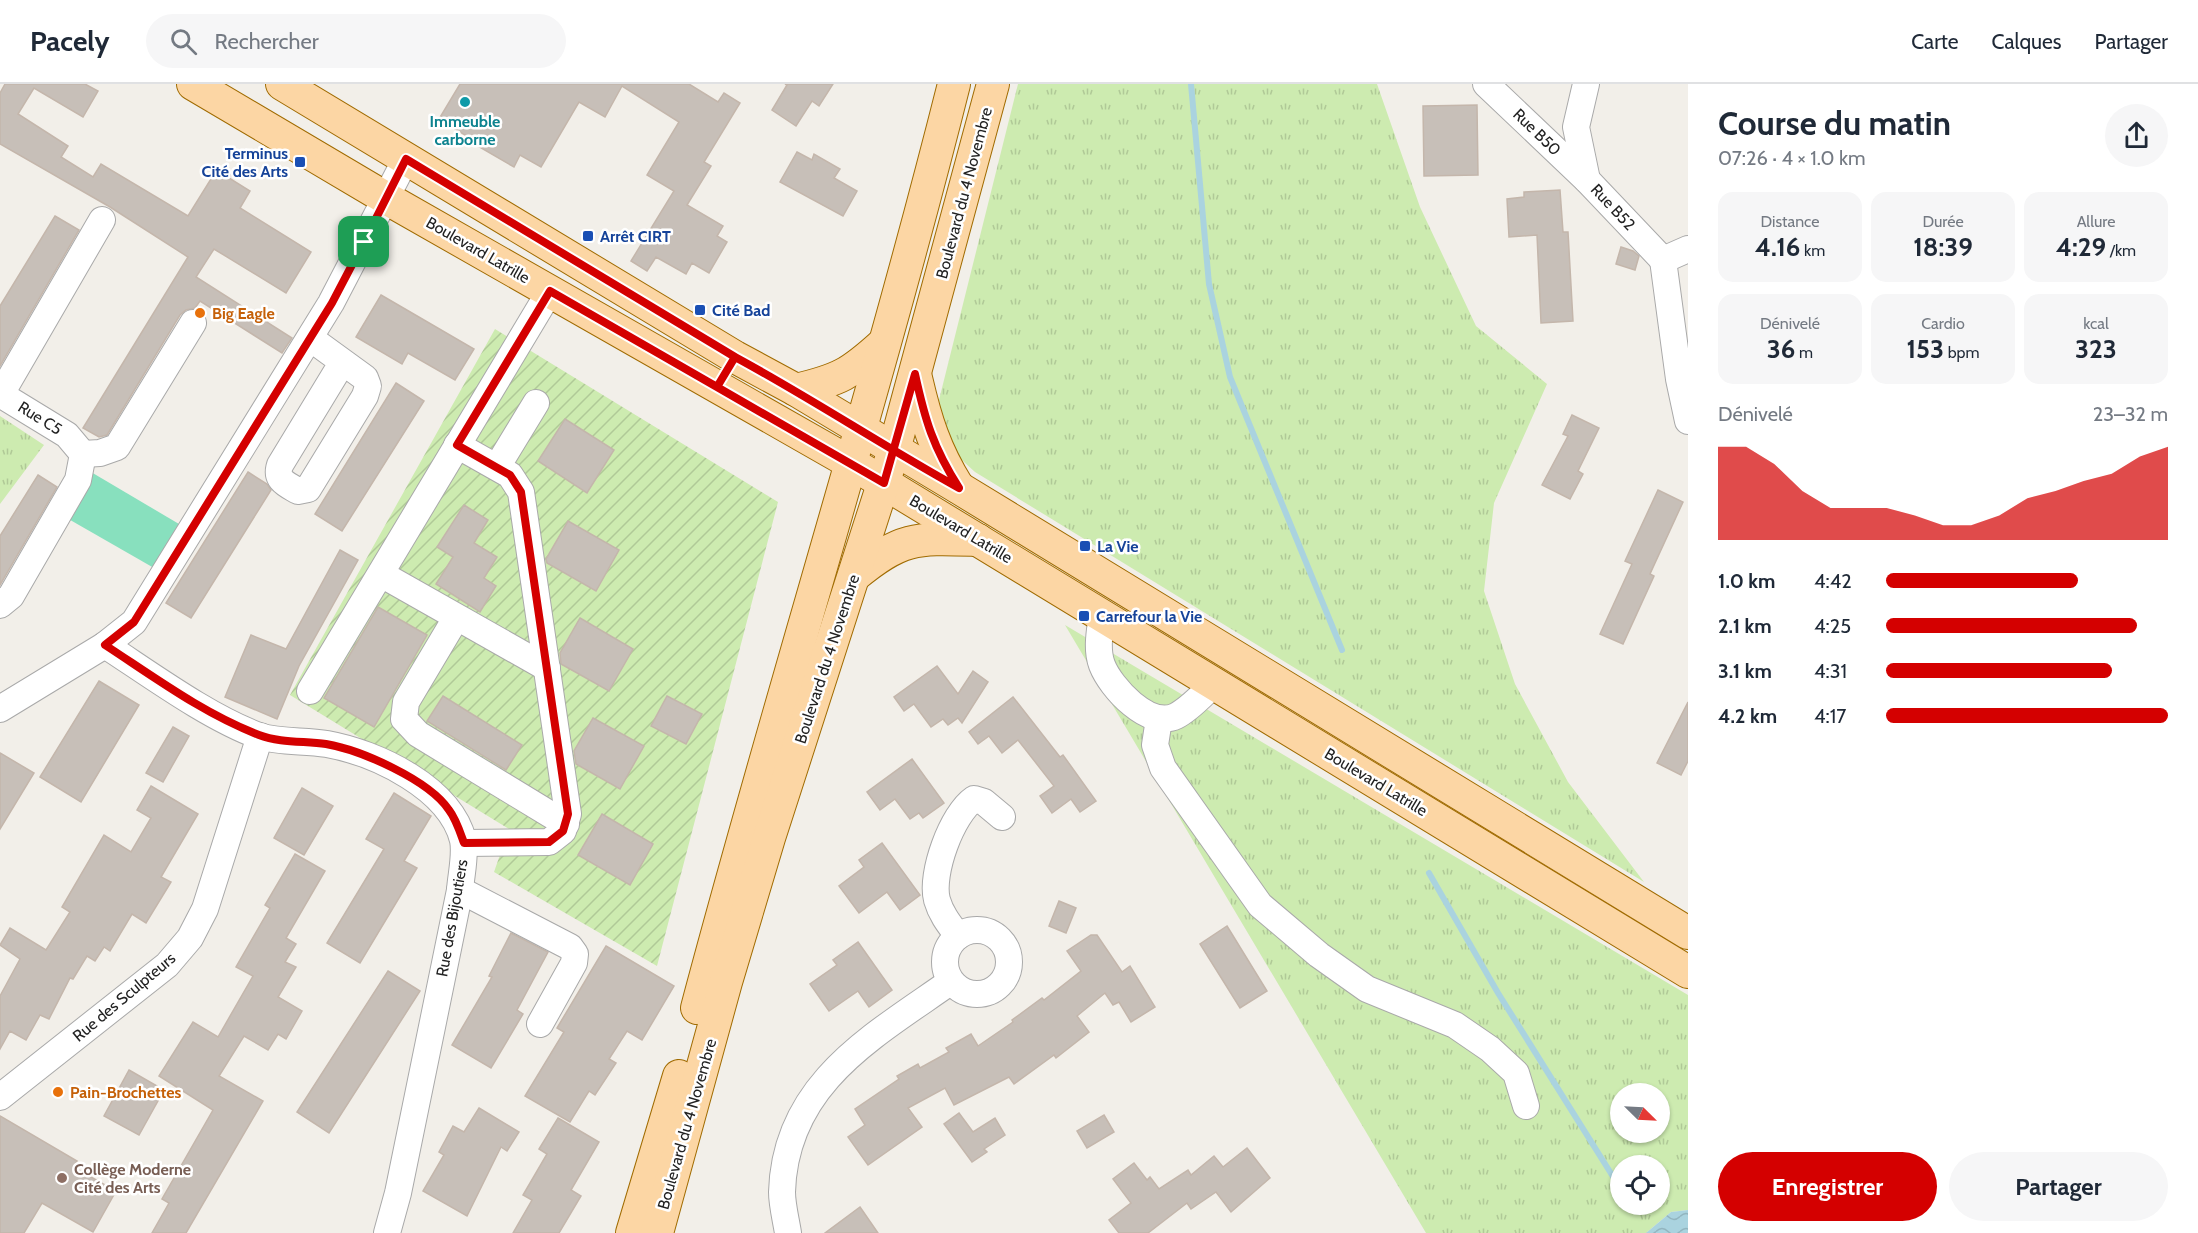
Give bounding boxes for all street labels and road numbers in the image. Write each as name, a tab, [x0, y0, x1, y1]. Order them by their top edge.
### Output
street label: Boulevard du 4 Novembre	[932, 105, 996, 281]
street label: Rue B50	[1509, 105, 1565, 159]
street label: Rue B52	[1587, 180, 1639, 234]
street label: Boulevard Latrille	[423, 213, 533, 287]
street label: Rue C5	[15, 397, 65, 439]
street label: Boulevard Latrille	[906, 491, 1016, 567]
street label: Boulevard du 4 Novembre	[791, 572, 863, 746]
street label: Boulevard Latrille	[1321, 744, 1431, 820]
street label: Rue des Bijoutiers	[432, 857, 472, 978]
street label: Rue des Sculpteurs	[69, 948, 179, 1045]
street label: Boulevard du 4 Novembre	[654, 1036, 720, 1212]

